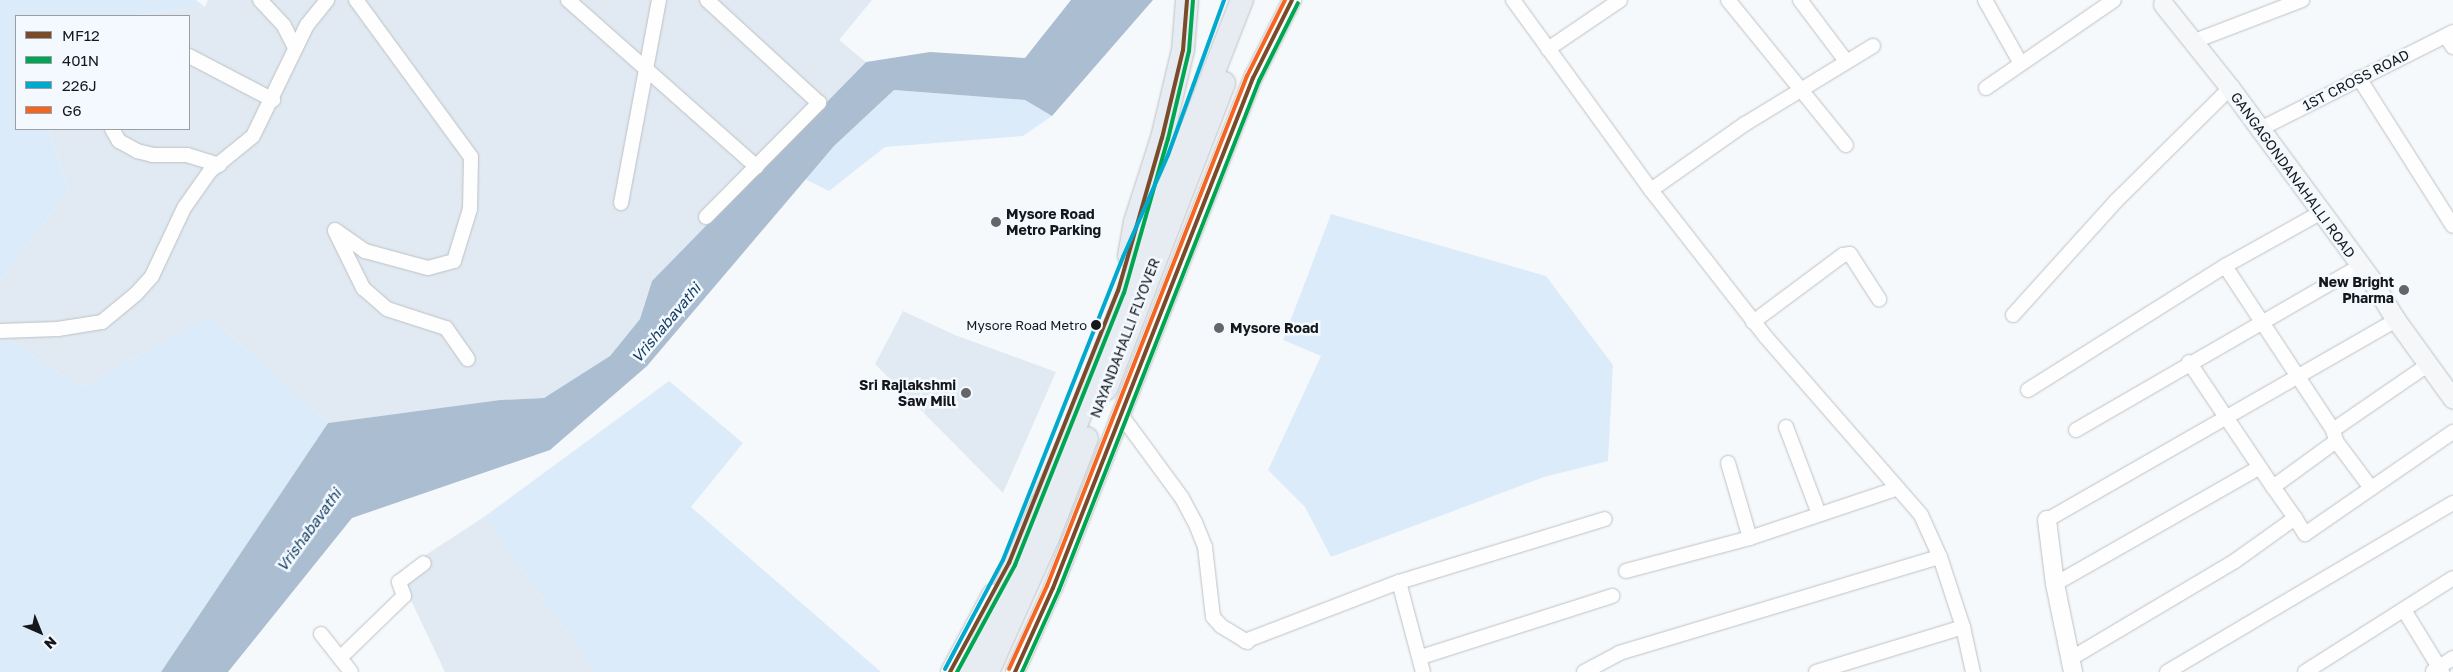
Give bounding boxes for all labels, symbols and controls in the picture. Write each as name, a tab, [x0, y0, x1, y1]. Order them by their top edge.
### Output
legend	[15, 15, 190, 130]
text: MF12	[62, 26, 100, 44]
street label: 1ST CROSS ROAD	[2300, 46, 2412, 114]
text: 401N	[62, 51, 99, 69]
text: 226J	[62, 76, 97, 94]
street label: GANGAGONDANAHALLI ROAD	[2227, 89, 2359, 261]
text: G6	[62, 101, 82, 119]
place label: Mysore Road Metro Parking	[1006, 206, 1101, 238]
marker: Mysore Road Metro Parking	[990, 216, 1002, 228]
street label: NAYANDAHALLI FLYOVER	[1087, 256, 1163, 420]
place label: New Bright Pharma	[2318, 274, 2394, 306]
water label: Vrishabavathi	[628, 280, 704, 366]
marker: New Bright Pharma	[2398, 284, 2410, 296]
place label: Mysore Road Metro	[966, 317, 1087, 333]
marker: Mysore Road Metro	[1091, 320, 1101, 330]
place label: Mysore Road	[1230, 320, 1319, 336]
marker: Mysore Road	[1212, 321, 1226, 335]
place label: Sri Rajlakshmi Saw Mill	[859, 377, 956, 410]
marker: Sri Rajlakshmi Saw Mill	[960, 387, 972, 399]
water label: Vrishabavathi	[273, 485, 345, 575]
north arrow	[15, 607, 65, 657]
text: N	[41, 633, 61, 653]

